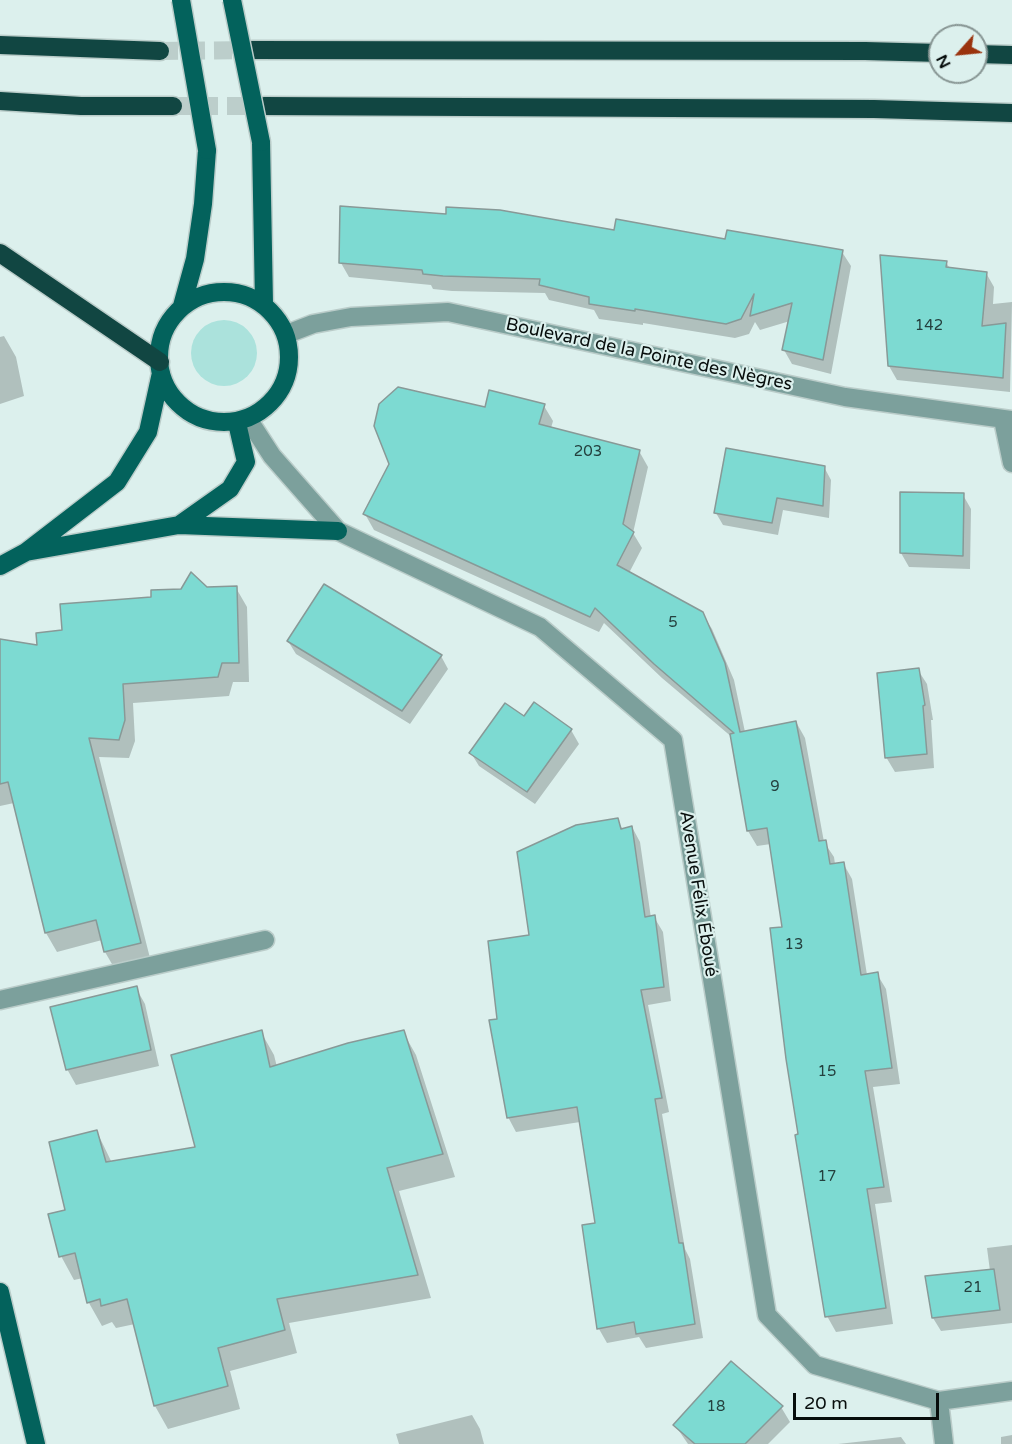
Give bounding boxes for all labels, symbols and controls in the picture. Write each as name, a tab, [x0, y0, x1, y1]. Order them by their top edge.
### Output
north arrow	[928, 24, 988, 84]
text: N	[932, 51, 956, 72]
street label: Boulevard de la Pointe des Nègres	[504, 314, 794, 396]
house number: 142	[915, 317, 943, 335]
house number: 203	[574, 443, 602, 461]
house number: 5	[668, 614, 678, 632]
house number: 9	[770, 778, 780, 796]
street label: Avenue Félix Éboué	[674, 809, 722, 979]
house number: 13	[785, 936, 803, 954]
house number: 15	[818, 1063, 836, 1081]
house number: 17	[818, 1168, 836, 1186]
house number: 21	[964, 1279, 982, 1297]
scale bar	[796, 1381, 942, 1419]
text: 20 m	[804, 1392, 848, 1414]
house number: 18	[707, 1398, 725, 1416]

